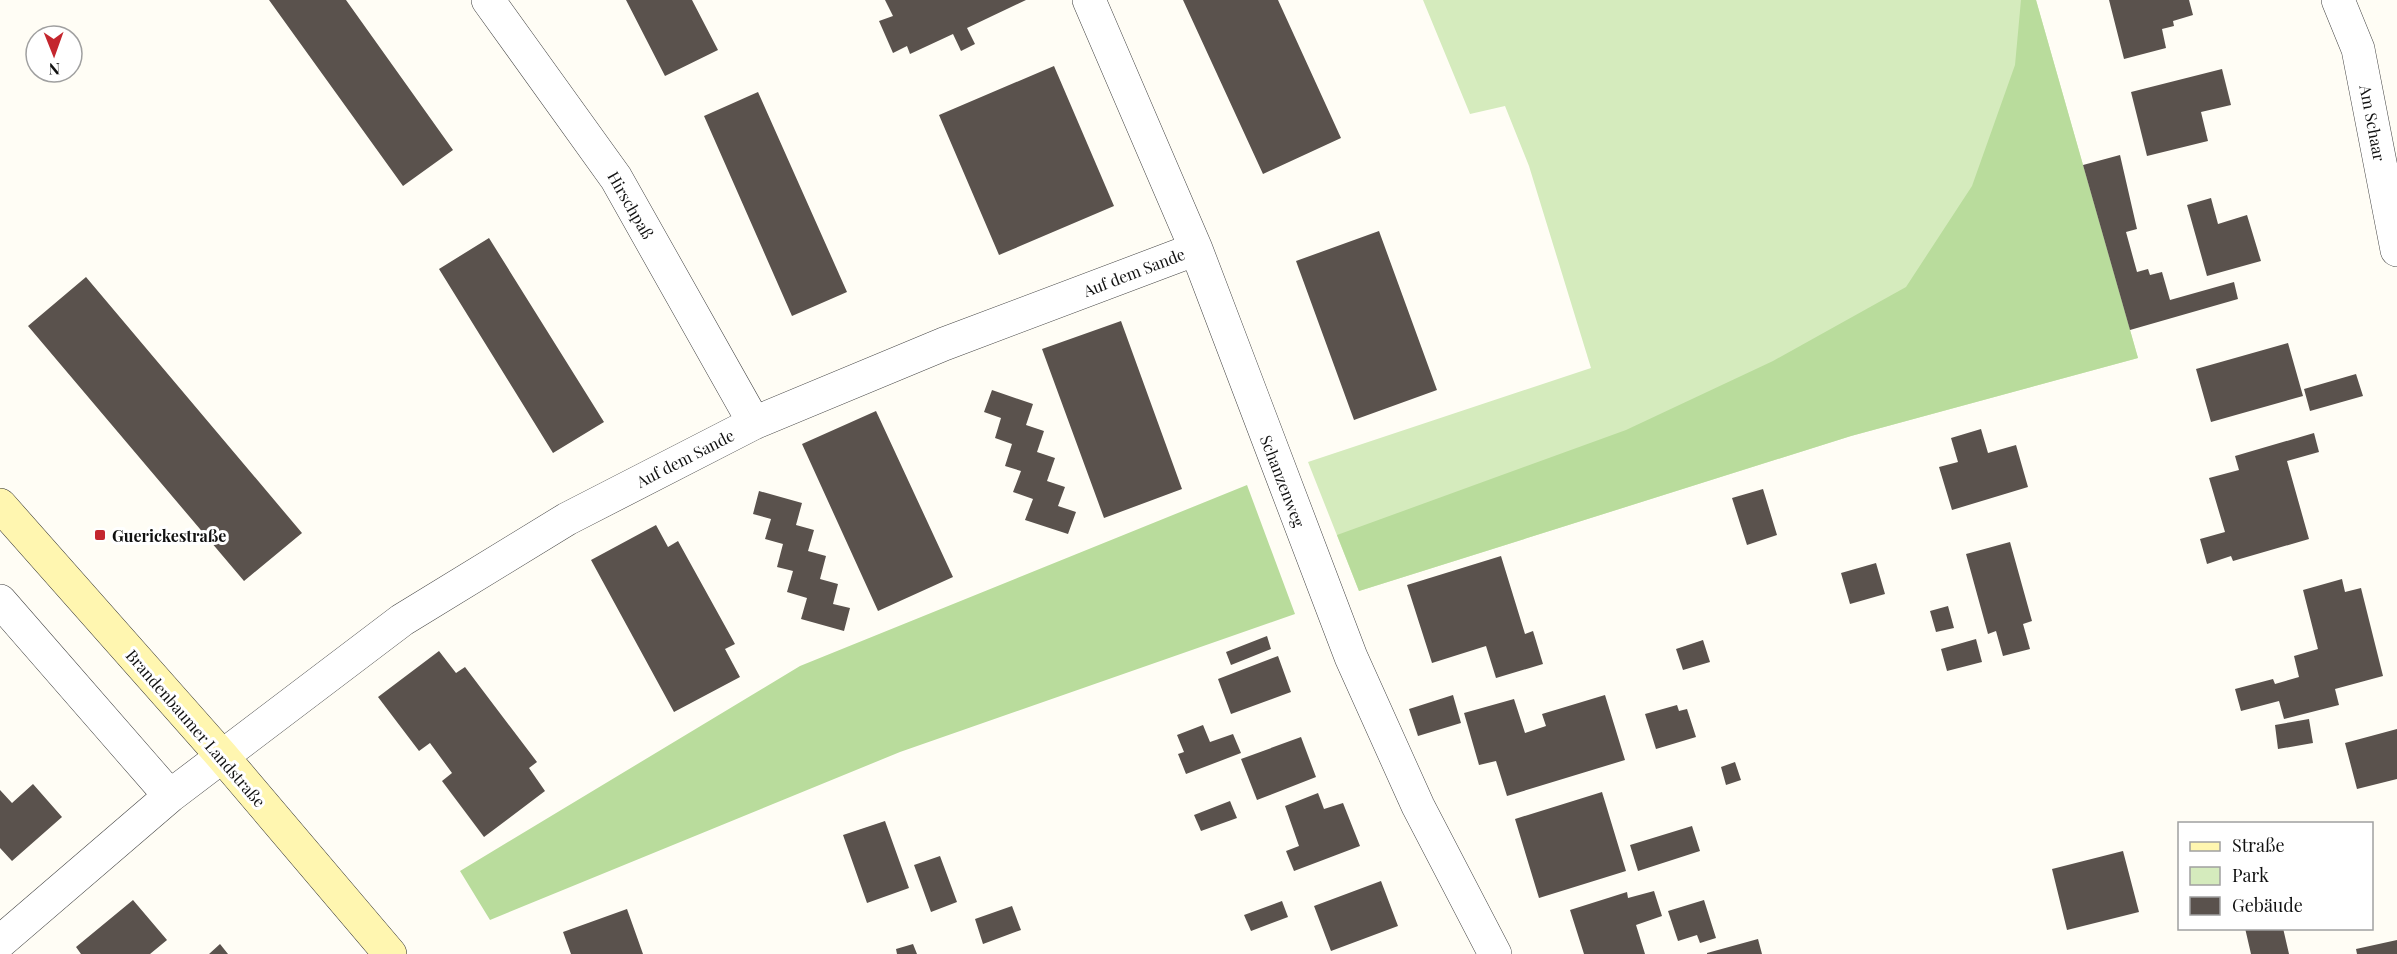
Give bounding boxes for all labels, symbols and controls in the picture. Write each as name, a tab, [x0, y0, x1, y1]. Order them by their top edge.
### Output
north arrow	[24, 24, 84, 84]
text: N	[48, 59, 60, 80]
street label: Am Schaar	[2355, 82, 2391, 163]
street label: Hirschpaß	[603, 167, 659, 243]
street label: Auf dem Sande	[1079, 243, 1188, 301]
street label: Auf dem Sande	[632, 424, 738, 492]
street label: Schanzenweg	[1256, 432, 1310, 531]
place label: Guerickestraße	[112, 525, 226, 546]
marker: Guerickestraße	[93, 528, 107, 542]
street label: Brandenbaumer Landstraße	[122, 645, 270, 811]
legend	[2178, 822, 2373, 930]
text: Straße	[2232, 833, 2285, 857]
text: Park	[2232, 863, 2269, 887]
text: Gebäude	[2232, 893, 2303, 917]

